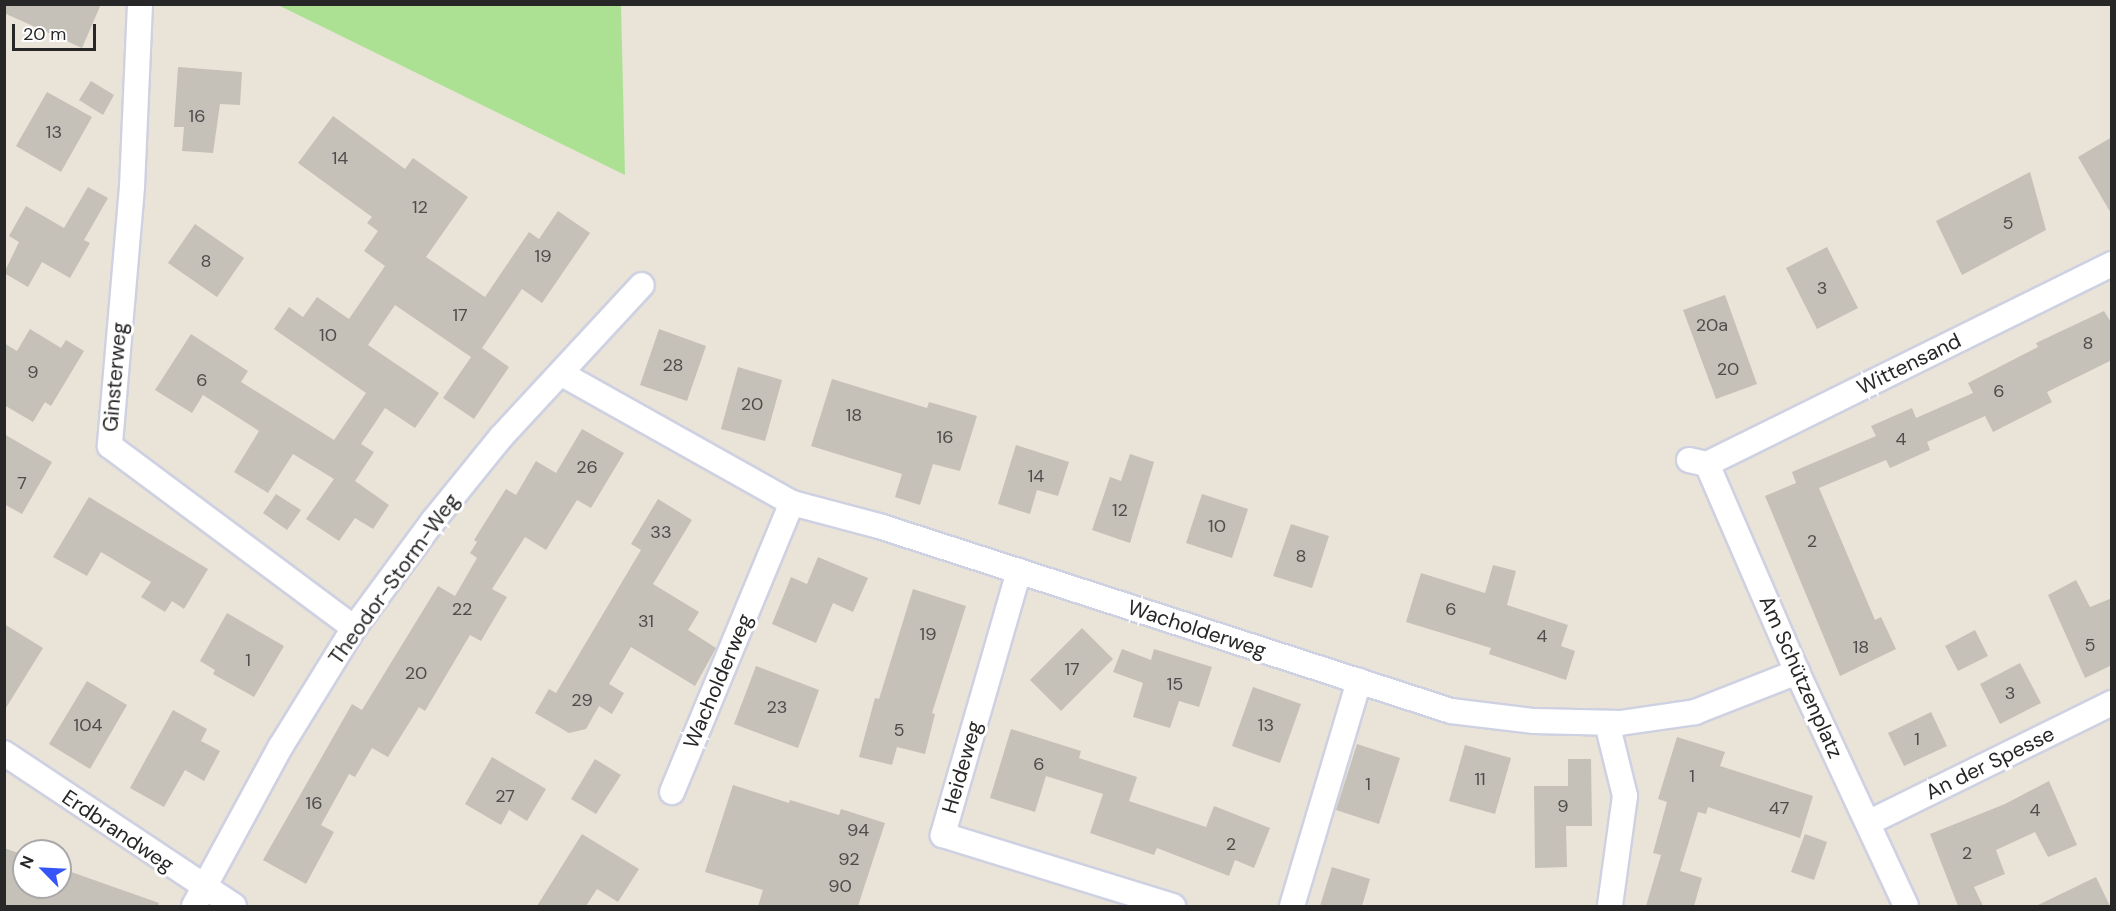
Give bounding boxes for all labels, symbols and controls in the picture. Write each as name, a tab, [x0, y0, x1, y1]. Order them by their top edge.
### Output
scale bar	[15, 12, 99, 50]
text: 20 m	[23, 22, 66, 46]
house number: 16	[189, 105, 205, 127]
house number: 13	[46, 121, 62, 143]
house number: 14	[332, 147, 348, 169]
house number: 12	[412, 196, 428, 218]
house number: 5	[2003, 212, 2013, 234]
house number: 19	[535, 245, 551, 267]
house number: 8	[201, 250, 211, 272]
house number: 3	[1817, 277, 1827, 299]
house number: 17	[452, 304, 468, 326]
house number: 20a	[1696, 314, 1728, 336]
street label: Ginsterweg	[98, 321, 132, 433]
house number: 10	[319, 324, 337, 346]
street label: Wittensand	[1853, 328, 1965, 400]
house number: 8	[2083, 332, 2093, 354]
house number: 28	[662, 354, 684, 376]
house number: 20	[1717, 358, 1739, 380]
house number: 9	[27, 361, 39, 383]
house number: 6	[196, 369, 208, 391]
house number: 6	[1993, 380, 2005, 402]
house number: 20	[741, 393, 763, 415]
house number: 18	[846, 404, 862, 426]
house number: 16	[937, 426, 953, 448]
house number: 4	[1896, 428, 1906, 450]
house number: 26	[576, 456, 598, 478]
house number: 14	[1028, 465, 1044, 487]
house number: 7	[17, 472, 27, 494]
street label: Theodor-Storm-Weg	[323, 488, 465, 670]
house number: 12	[1112, 499, 1128, 521]
house number: 10	[1208, 515, 1226, 537]
house number: 33	[650, 521, 672, 543]
house number: 2	[1807, 530, 1817, 552]
house number: 8	[1296, 545, 1306, 567]
street label: Am Schützenplatz	[1754, 592, 1848, 762]
street label: Wacholderweg	[1125, 595, 1269, 663]
house number: 22	[452, 598, 472, 620]
house number: 6	[1445, 598, 1457, 620]
house number: 31	[638, 610, 654, 632]
street label: Wacholderweg	[678, 610, 758, 752]
house number: 19	[920, 623, 936, 645]
house number: 4	[1537, 625, 1547, 647]
house number: 5	[2085, 634, 2095, 656]
house number: 18	[1853, 636, 1869, 658]
house number: 1	[245, 649, 251, 671]
house number: 17	[1064, 658, 1080, 680]
house number: 20	[405, 662, 427, 684]
house number: 15	[1167, 673, 1183, 695]
house number: 3	[2005, 682, 2015, 704]
house number: 29	[571, 689, 593, 711]
house number: 23	[766, 696, 788, 718]
house number: 104	[74, 714, 102, 736]
house number: 13	[1258, 714, 1274, 736]
street label: Heideweg	[937, 718, 987, 816]
house number: 5	[894, 719, 904, 741]
street label: An der Spesse	[1921, 721, 2059, 805]
house number: 1	[1914, 728, 1920, 750]
house number: 6	[1033, 753, 1045, 775]
house number: 1	[1689, 765, 1695, 787]
house number: 11	[1474, 768, 1486, 790]
house number: 1	[1365, 773, 1371, 795]
street label: Erdbrandweg	[57, 784, 179, 878]
house number: 27	[495, 785, 515, 807]
house number: 16	[306, 792, 322, 814]
house number: 9	[1557, 795, 1569, 817]
house number: 47	[1769, 797, 1789, 819]
house number: 4	[2030, 799, 2040, 821]
house number: 94	[847, 819, 869, 841]
house number: 2	[1226, 833, 1236, 855]
north arrow	[12, 839, 72, 899]
house number: 2	[1962, 842, 1972, 864]
house number: 92	[838, 848, 860, 870]
text: N	[15, 853, 39, 872]
house number: 90	[828, 875, 852, 897]

